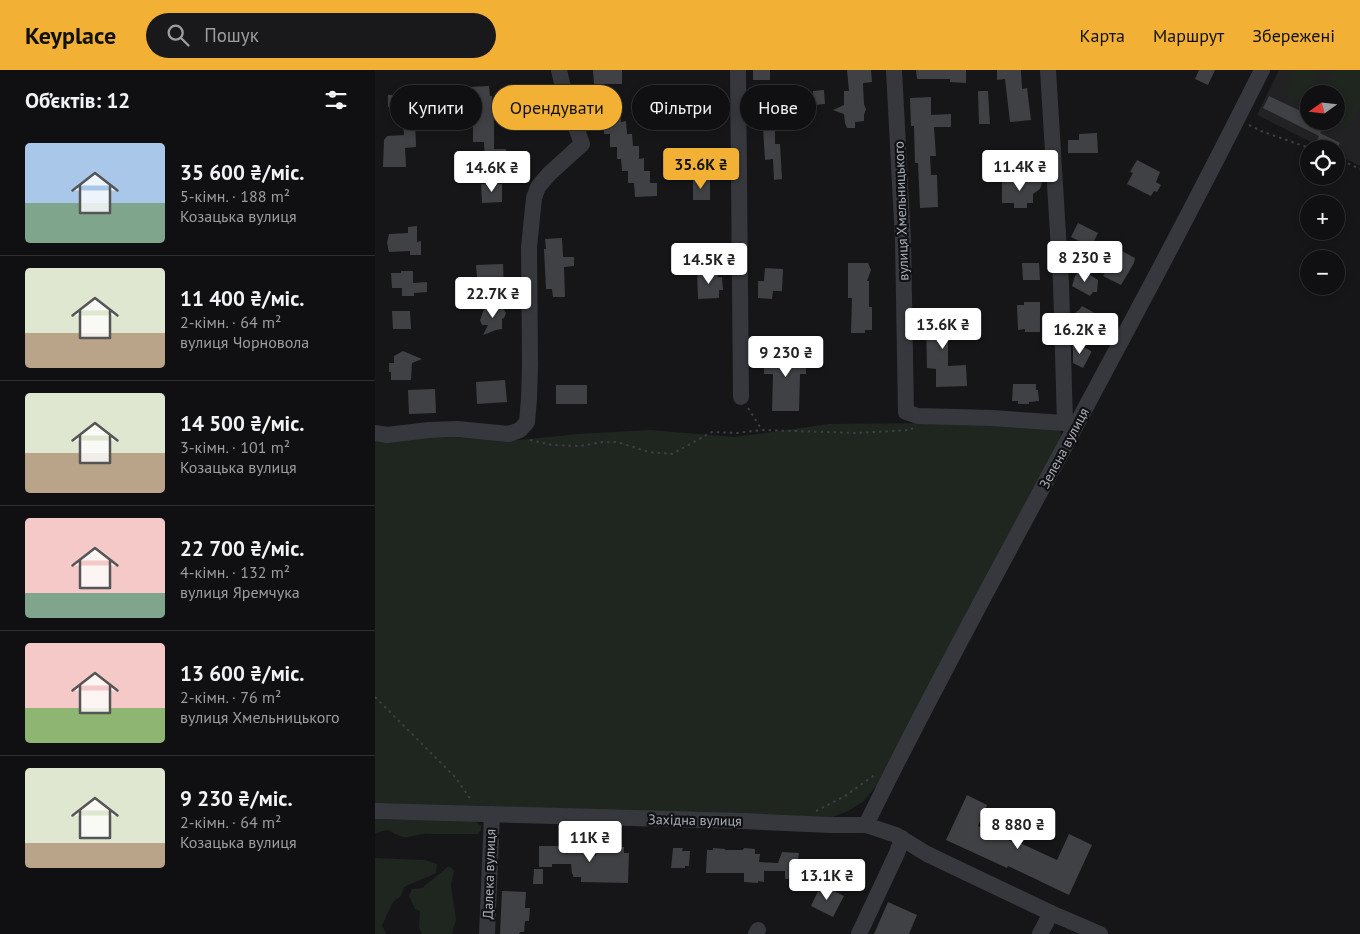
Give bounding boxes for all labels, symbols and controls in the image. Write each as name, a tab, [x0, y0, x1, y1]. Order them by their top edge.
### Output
search box	[146, 13, 496, 58]
text: Keyplace	[25, 20, 116, 51]
icon: search	[164, 21, 192, 49]
text: Пошук	[204, 23, 259, 47]
text: Карта	[1080, 24, 1125, 47]
text: Маршрут	[1153, 24, 1224, 47]
text: Збережені	[1252, 24, 1335, 47]
chip: Купити	[390, 85, 482, 130]
chip: Орендувати	[492, 85, 622, 130]
chip: Фільтри	[632, 85, 730, 130]
chip: Нове	[740, 85, 816, 130]
north arrow	[1300, 85, 1345, 130]
map controls	[1300, 85, 1345, 295]
icon: filters	[322, 86, 350, 114]
text: Об’єктів: 12	[25, 87, 130, 114]
button: locate	[1300, 140, 1345, 185]
street label: вулиця Хмельницького	[890, 141, 912, 281]
pin: 35.6K ₴	[655, 148, 747, 190]
pin: 14.6K ₴	[446, 150, 538, 193]
pin: 11.4K ₴	[974, 150, 1066, 192]
text: 35.6K ₴	[674, 154, 728, 174]
text: 11.4K ₴	[993, 156, 1047, 176]
text: 14.6K ₴	[465, 157, 519, 177]
text: 35 600 ₴/міс.	[180, 159, 305, 186]
icon: home	[65, 163, 125, 223]
text: 5-кімн. · 188 m²	[180, 186, 290, 206]
button: +	[1300, 195, 1345, 240]
text: Козацька вулиця	[180, 206, 297, 226]
pin: 8 230 ₴	[1039, 240, 1131, 283]
pin: 14.5K ₴	[663, 242, 755, 285]
text: 8 230 ₴	[1058, 247, 1112, 267]
text: 14.5K ₴	[682, 249, 736, 269]
button: −	[1300, 250, 1345, 295]
pin: 22.7K ₴	[447, 276, 539, 319]
text: 22.7K ₴	[466, 283, 520, 303]
text: 11 400 ₴/міс.	[180, 285, 305, 312]
icon: home	[65, 288, 125, 348]
pin: 13.6K ₴	[897, 308, 989, 350]
text: 2-кімн. · 64 m²	[180, 312, 281, 332]
pin: 16.2K ₴	[1034, 312, 1126, 355]
text: 13.6K ₴	[916, 314, 970, 334]
text: 16.2K ₴	[1053, 319, 1107, 339]
text: вулиця Чорновола	[180, 332, 309, 352]
pin: 9 230 ₴	[740, 336, 832, 378]
text: 9 230 ₴	[759, 342, 813, 362]
street label: Зелена вулиця	[1035, 404, 1093, 492]
text: 14 500 ₴/міс.	[180, 410, 305, 437]
icon: home	[65, 413, 125, 473]
text: 3-кімн. · 101 m²	[180, 437, 290, 457]
text: Козацька вулиця	[180, 457, 297, 477]
text: 22 700 ₴/міс.	[180, 535, 305, 562]
icon: home	[65, 538, 125, 598]
text: 4-кімн. · 132 m²	[180, 562, 290, 582]
text: вулиця Яремчука	[180, 582, 300, 602]
text: 13 600 ₴/міс.	[180, 660, 305, 687]
icon: home	[65, 663, 125, 723]
text: 2-кімн. · 76 m²	[180, 687, 281, 707]
text: вулиця Хмельницького	[180, 707, 340, 727]
text: 9 230 ₴/міс.	[180, 785, 293, 812]
icon: home	[65, 788, 125, 848]
pin: 8 880 ₴	[972, 808, 1064, 850]
street label: Західна вулиця	[648, 810, 742, 830]
text: 2-кімн. · 64 m²	[180, 812, 281, 832]
text: 8 880 ₴	[991, 814, 1045, 834]
pin: 11K ₴	[555, 820, 625, 863]
text: 11K ₴	[570, 827, 610, 847]
street label: Далека вулиця	[478, 829, 500, 919]
text: Козацька вулиця	[180, 832, 297, 852]
pin: 13.1K ₴	[781, 858, 873, 901]
text: 13.1K ₴	[800, 865, 854, 885]

